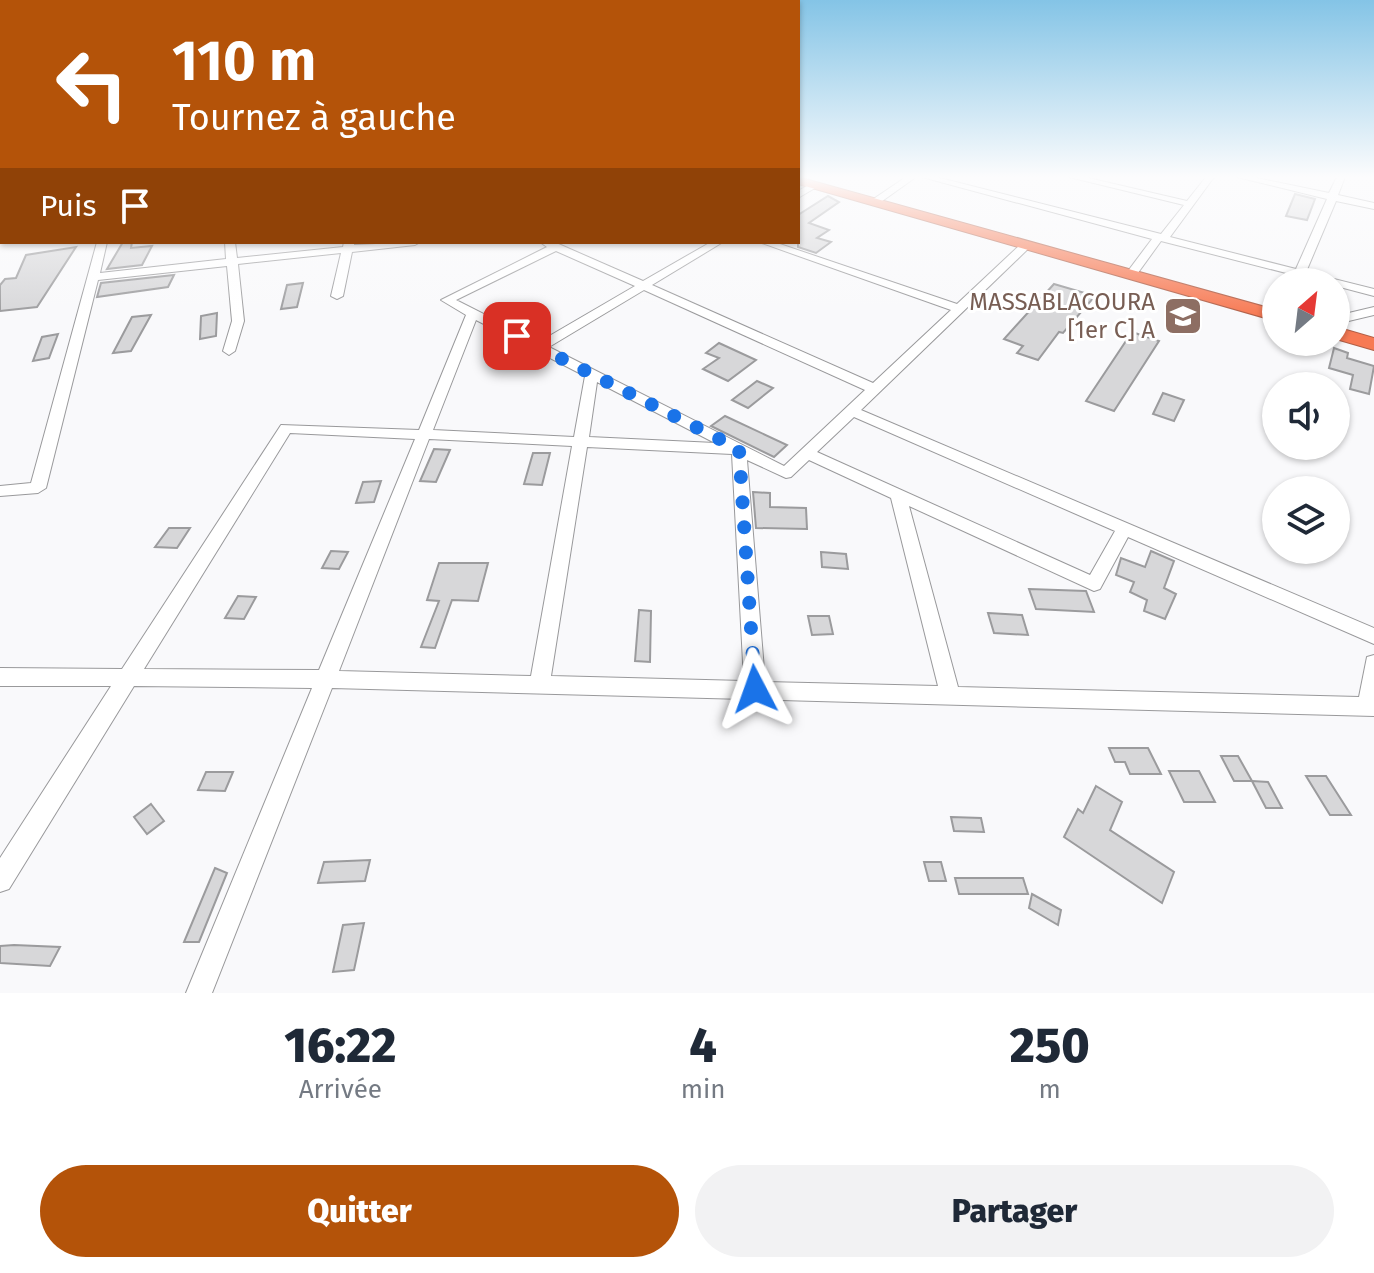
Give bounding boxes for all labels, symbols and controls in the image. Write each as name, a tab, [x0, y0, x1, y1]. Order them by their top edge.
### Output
text: 110 m	[172, 28, 316, 95]
icon: left	[40, 32, 144, 136]
text: Tournez à gauche	[172, 96, 456, 140]
icon: arrive	[113, 184, 157, 228]
text: Puis	[40, 188, 97, 224]
north arrow	[1262, 268, 1350, 356]
map controls	[1262, 268, 1350, 564]
place label: MASSABLACOURA [1er C] A	[969, 288, 1155, 344]
school or university icon: MASSABLACOURA [1er C] A	[1162, 295, 1204, 337]
pin	[483, 302, 551, 370]
icon: arrive	[495, 314, 539, 358]
button: sound	[1262, 372, 1350, 460]
button: layers	[1262, 476, 1350, 564]
position arrow	[713, 647, 797, 731]
text: 16:22	[284, 1017, 396, 1075]
text: 4	[689, 1017, 717, 1075]
text: 250	[1010, 1017, 1090, 1075]
text: Arrivée	[299, 1074, 382, 1105]
text: min	[681, 1074, 725, 1105]
text: m	[1039, 1074, 1061, 1105]
button: Quitter	[40, 1165, 679, 1257]
button: Partager	[695, 1165, 1334, 1257]

